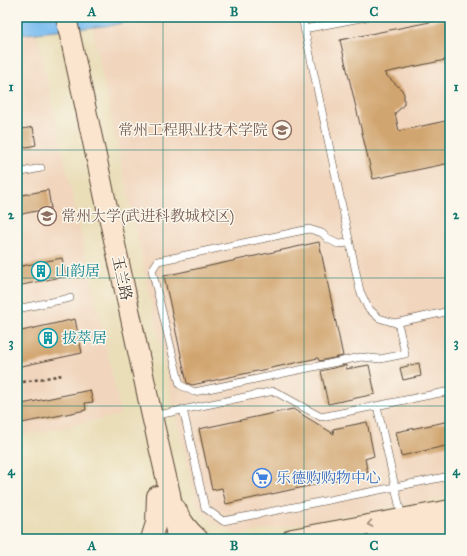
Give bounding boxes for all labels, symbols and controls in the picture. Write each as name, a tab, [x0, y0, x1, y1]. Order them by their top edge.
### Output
text: A	[87, 4, 97, 20]
text: B	[230, 4, 239, 20]
text: C	[370, 4, 379, 20]
text: 1	[8, 79, 14, 95]
text: 1	[453, 79, 459, 95]
school or university icon: 常州工程职业技术学院	[271, 119, 293, 141]
place label: 常州工程职业技术学院	[118, 121, 268, 139]
school or university icon: 常州大学(武进科教城校区)	[36, 205, 58, 227]
text: 2	[8, 207, 15, 223]
place label: 常州大学(武进科教城校区)	[61, 207, 234, 226]
text: 2	[453, 207, 460, 223]
street label: 玉兰路	[109, 254, 135, 302]
building icon: 山韵居	[30, 260, 52, 282]
place label: 山韵居	[55, 262, 100, 280]
building icon: 拔萃居	[37, 327, 59, 349]
place label: 拔萃居	[62, 329, 107, 347]
text: 3	[8, 335, 14, 351]
text: 3	[453, 335, 459, 351]
text: 4	[7, 463, 15, 479]
text: 4	[452, 463, 460, 479]
supermarket icon: 乐德购购物中心	[251, 467, 273, 489]
place label: 乐德购购物中心	[276, 469, 381, 487]
one-way arrow	[367, 520, 373, 528]
text: A	[87, 538, 97, 554]
text: B	[230, 538, 239, 554]
text: C	[370, 538, 379, 554]

